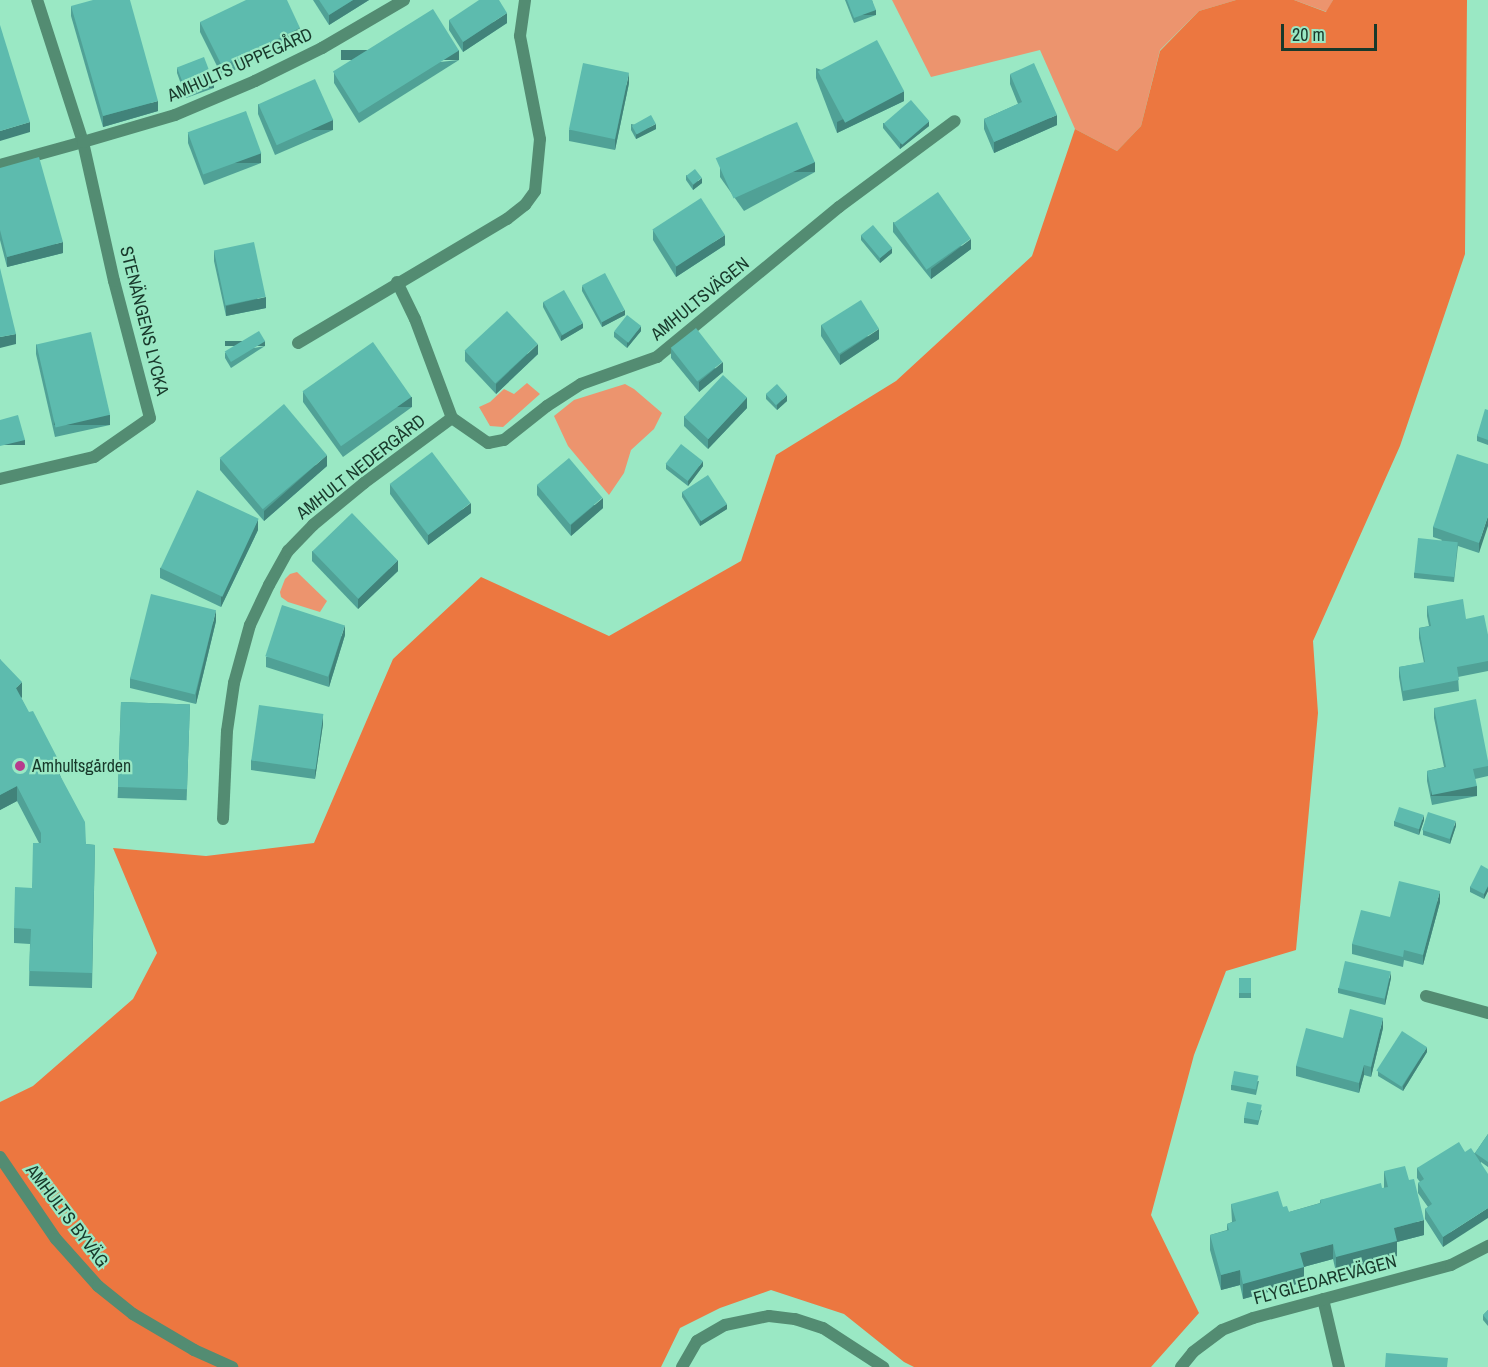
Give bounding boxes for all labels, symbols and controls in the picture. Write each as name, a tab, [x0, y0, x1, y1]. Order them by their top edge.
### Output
scale bar	[1284, 12, 1380, 50]
text: 20 m	[1292, 22, 1325, 47]
street label: AMHULTS UPPEGÅRD	[164, 23, 316, 107]
street label: STENÄNGENS LYCKA	[115, 244, 173, 398]
street label: AMHULTSVÄGEN	[647, 253, 753, 345]
street label: AMHULT NEDERGÅRD	[292, 410, 430, 524]
place label: Amhultsgården	[32, 755, 131, 777]
marker: Amhultsgården	[13, 759, 27, 773]
street label: AMHULTS BYVÄG	[21, 1160, 113, 1272]
street label: FLYGLEDAREVÄGEN	[1251, 1251, 1399, 1309]

